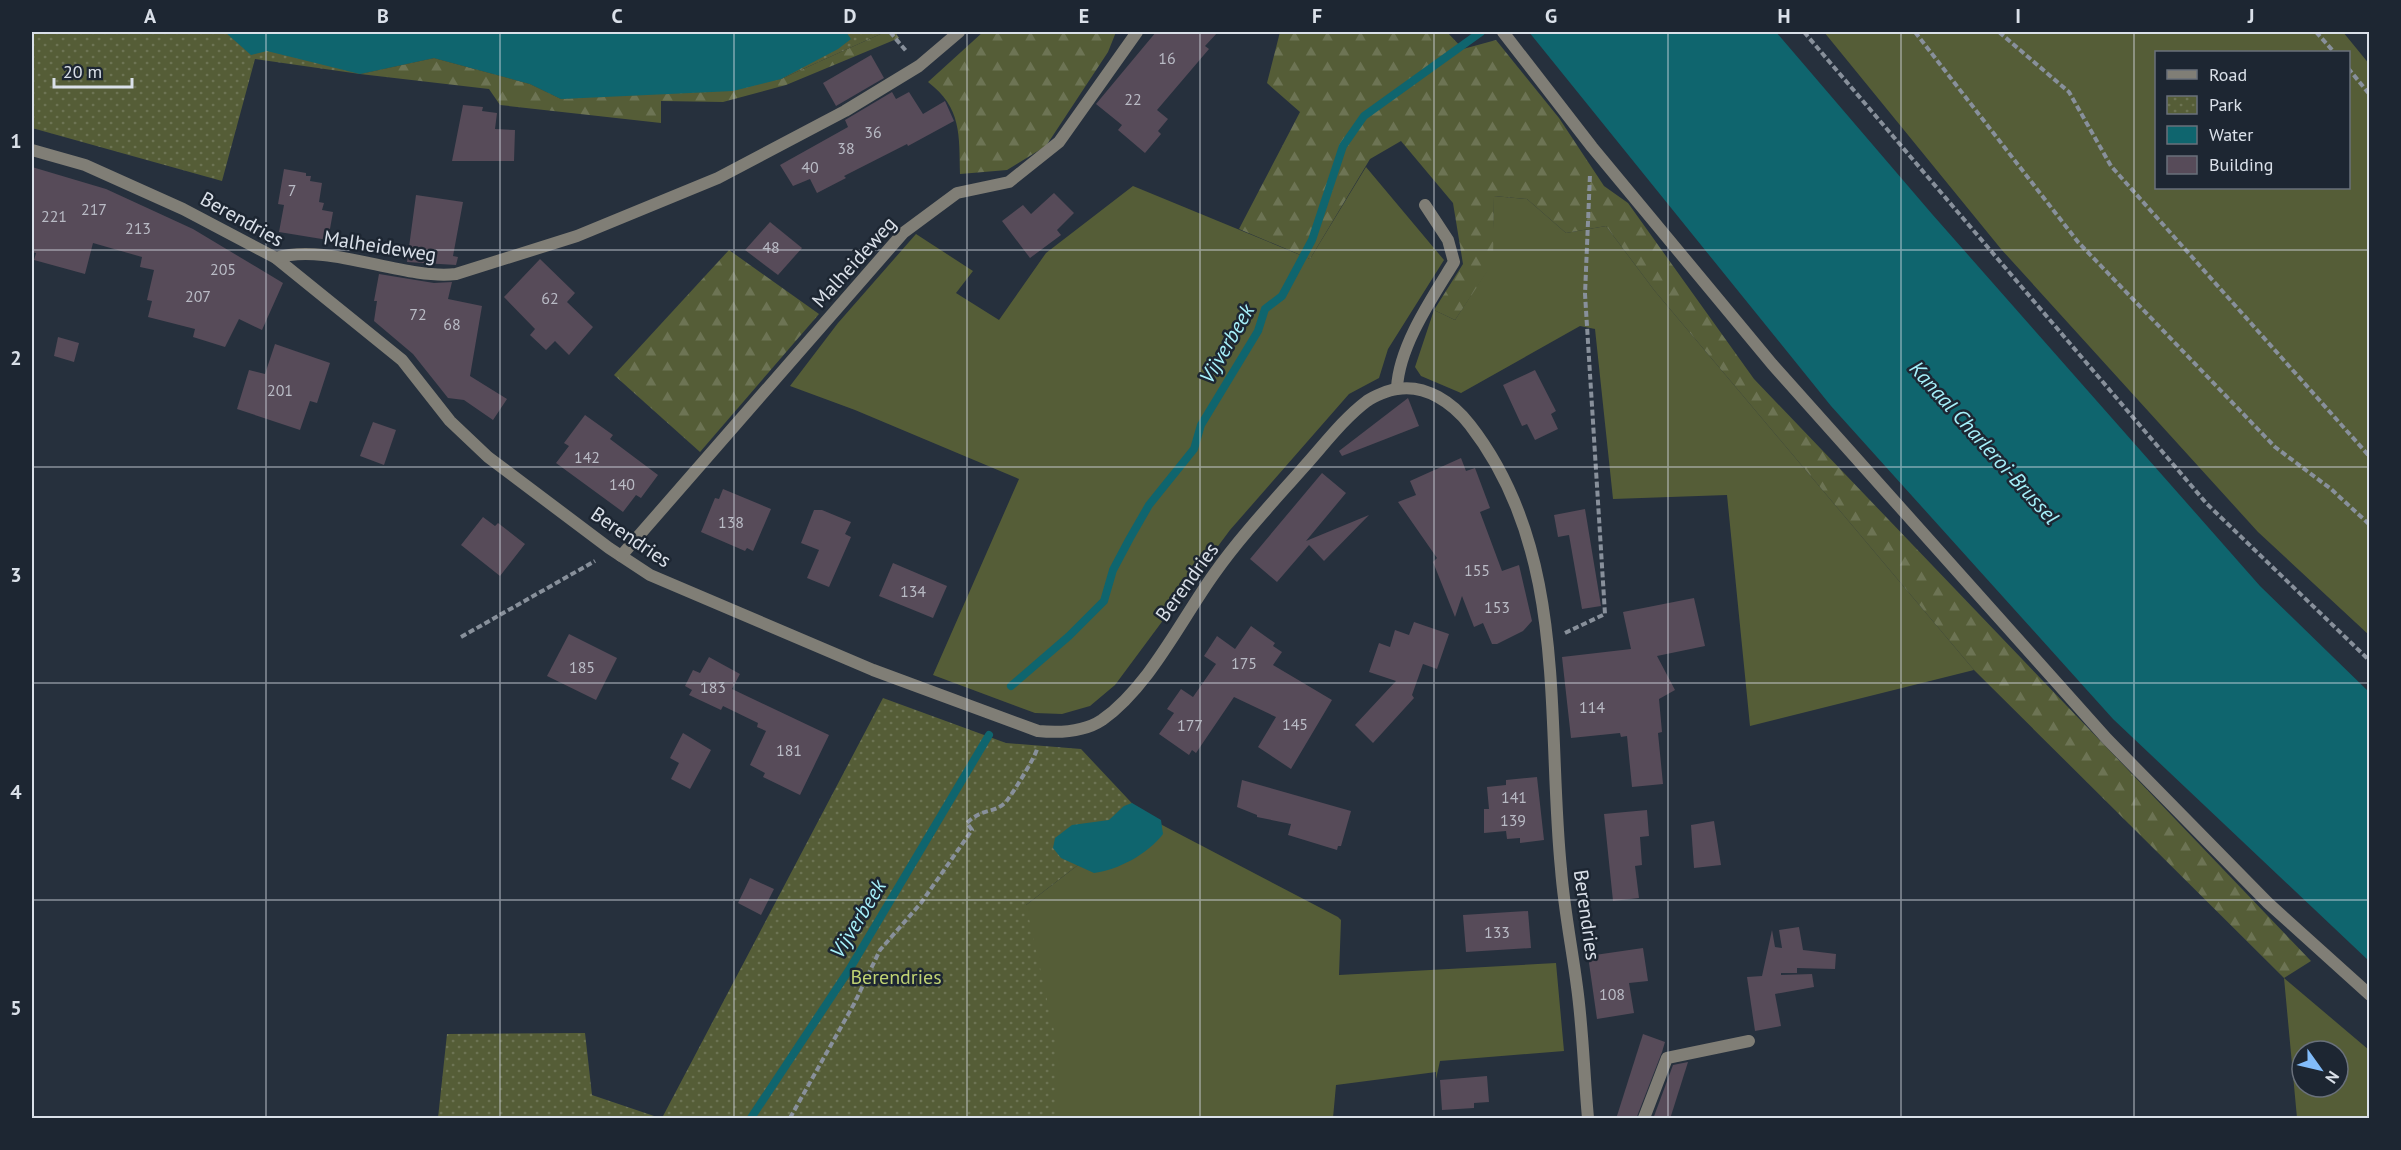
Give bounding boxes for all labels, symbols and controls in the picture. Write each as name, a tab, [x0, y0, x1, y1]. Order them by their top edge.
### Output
text: A	[144, 3, 157, 29]
text: B	[377, 3, 389, 29]
text: C	[611, 3, 623, 29]
text: D	[844, 3, 857, 29]
text: E	[1079, 3, 1089, 29]
text: F	[1312, 3, 1322, 29]
text: G	[1545, 3, 1557, 29]
text: H	[1777, 3, 1791, 29]
text: I	[2015, 3, 2021, 29]
text: J	[2247, 3, 2254, 29]
house number: 16	[1158, 48, 1176, 68]
scale bar	[54, 51, 132, 89]
legend	[2155, 51, 2350, 189]
text: 20 m	[63, 60, 102, 83]
text: Road	[2209, 63, 2247, 86]
house number: 22	[1124, 89, 1142, 109]
text: Park	[2209, 93, 2242, 116]
house number: 36	[864, 122, 882, 142]
text: Water	[2209, 123, 2253, 146]
text: 1	[10, 128, 22, 154]
house number: 38	[837, 138, 855, 158]
text: Building	[2209, 153, 2273, 176]
house number: 40	[801, 157, 819, 177]
house number: 7	[288, 180, 296, 200]
street label: Berendries	[196, 186, 288, 252]
house number: 217	[81, 199, 107, 219]
house number: 221	[41, 206, 67, 226]
street label: Malheideweg	[806, 211, 902, 313]
house number: 213	[125, 218, 151, 238]
street label: Malheideweg	[322, 224, 438, 268]
house number: 48	[762, 237, 780, 257]
house number: 205	[210, 259, 236, 279]
house number: 207	[185, 286, 211, 306]
house number: 62	[541, 288, 559, 308]
water label: Vijverbeek	[1193, 298, 1261, 388]
house number: 72	[409, 304, 427, 324]
house number: 68	[443, 314, 461, 334]
text: 2	[10, 345, 22, 371]
water label: Kanaal Charleroi-Brussel	[1904, 355, 2065, 530]
house number: 201	[267, 380, 293, 400]
house number: 142	[574, 447, 600, 467]
house number: 140	[609, 474, 635, 494]
street label: Berendries	[586, 501, 676, 573]
house number: 138	[718, 512, 744, 532]
street label: Berendries	[1150, 537, 1224, 627]
house number: 155	[1464, 560, 1490, 580]
text: 3	[10, 562, 22, 588]
house number: 134	[900, 581, 926, 601]
house number: 153	[1484, 597, 1510, 617]
house number: 175	[1231, 653, 1257, 673]
house number: 185	[569, 657, 595, 677]
house number: 183	[700, 677, 726, 697]
house number: 114	[1579, 697, 1605, 717]
house number: 145	[1282, 714, 1308, 734]
house number: 177	[1177, 715, 1203, 735]
house number: 181	[776, 740, 802, 760]
text: 4	[10, 779, 22, 805]
house number: 141	[1501, 787, 1527, 807]
house number: 139	[1500, 810, 1526, 830]
street label: Berendries	[1568, 868, 1606, 962]
water label: Vijverbeek	[823, 873, 892, 963]
house number: 133	[1484, 922, 1510, 942]
park label: Berendries	[850, 964, 942, 990]
house number: 108	[1599, 984, 1625, 1004]
text: 5	[10, 995, 22, 1021]
north arrow	[2290, 1039, 2350, 1099]
text: N	[2321, 1067, 2344, 1087]

